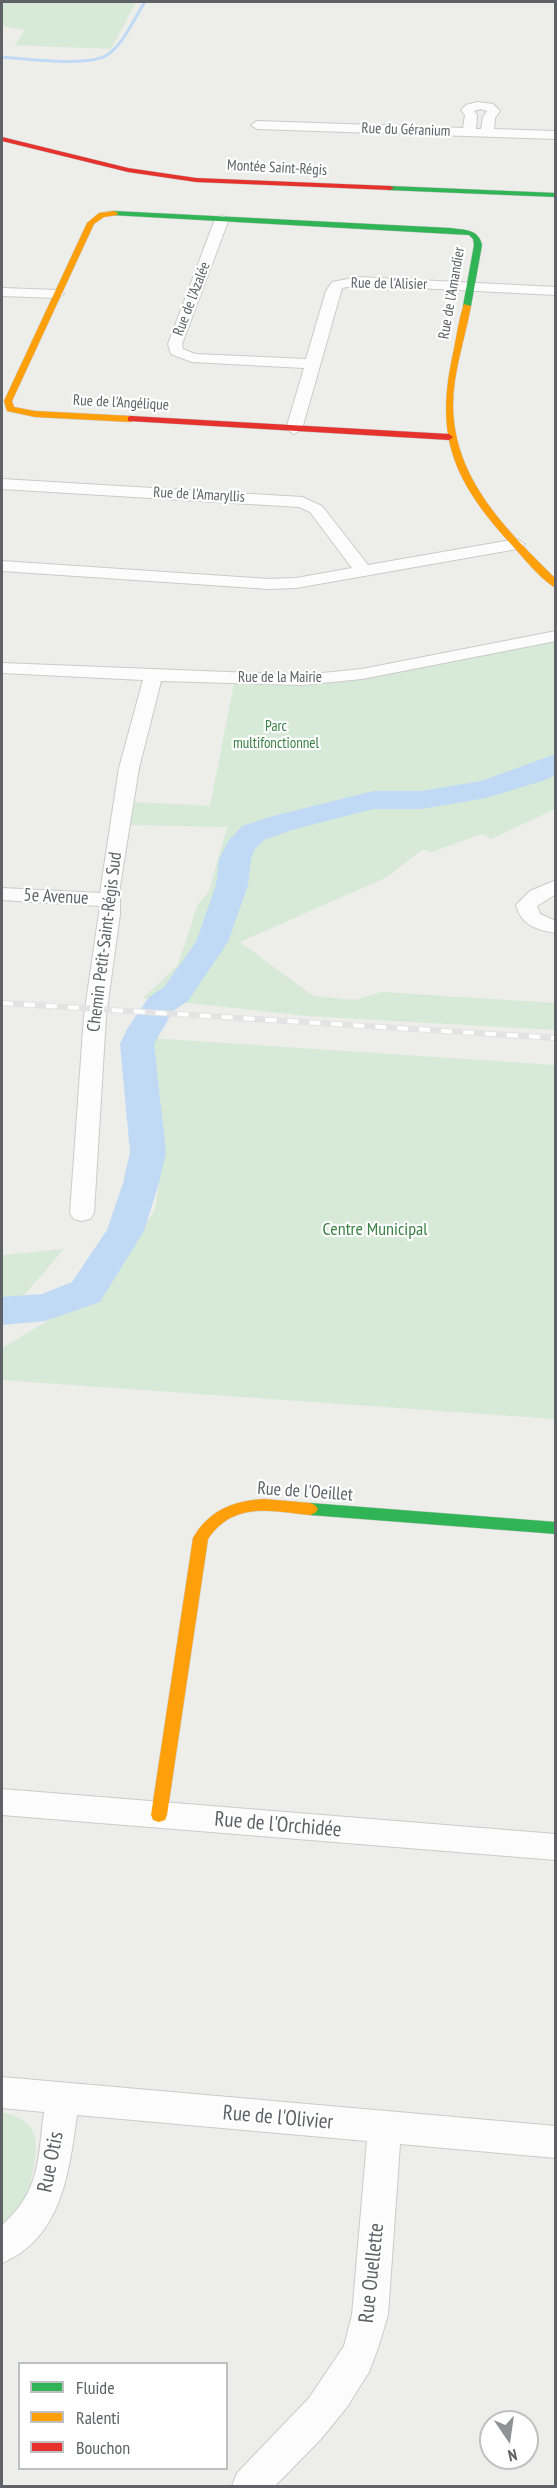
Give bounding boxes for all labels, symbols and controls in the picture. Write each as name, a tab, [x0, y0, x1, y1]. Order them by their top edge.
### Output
street label: Rue du Géranium	[361, 119, 451, 141]
street label: Montée Saint-Régis	[227, 156, 327, 180]
street label: Rue de l'Amandier	[435, 246, 469, 340]
street label: Rue de l'Azalée	[170, 260, 214, 338]
street label: Rue de l'Alisier	[351, 274, 427, 294]
street label: Rue de l'Angélique	[73, 392, 169, 414]
street label: Rue de l'Amaryllis	[153, 484, 245, 506]
street label: Rue de la Mairie	[238, 669, 322, 687]
park label: Parc multifonctionnel	[233, 718, 319, 753]
street label: Chemin Petit-Saint-Régis Sud	[83, 851, 127, 1033]
street label: 5e Avenue	[23, 885, 89, 909]
park label: Centre Municipal	[323, 1219, 427, 1241]
street label: Rue de l'Oeillet	[257, 1478, 353, 1506]
street label: Rue de l'Orchidée	[213, 1807, 343, 1843]
street label: Rue de l'Olivier	[222, 2101, 334, 2135]
street label: Rue Otis	[33, 2130, 69, 2194]
street label: Rue Ouellette	[354, 2222, 390, 2324]
legend	[18, 2362, 228, 2470]
text: Fluide	[76, 2376, 115, 2399]
text: Ralenti	[76, 2406, 120, 2429]
north arrow	[479, 2410, 539, 2470]
text: Bouchon	[76, 2436, 130, 2459]
text: N	[506, 2445, 519, 2466]

